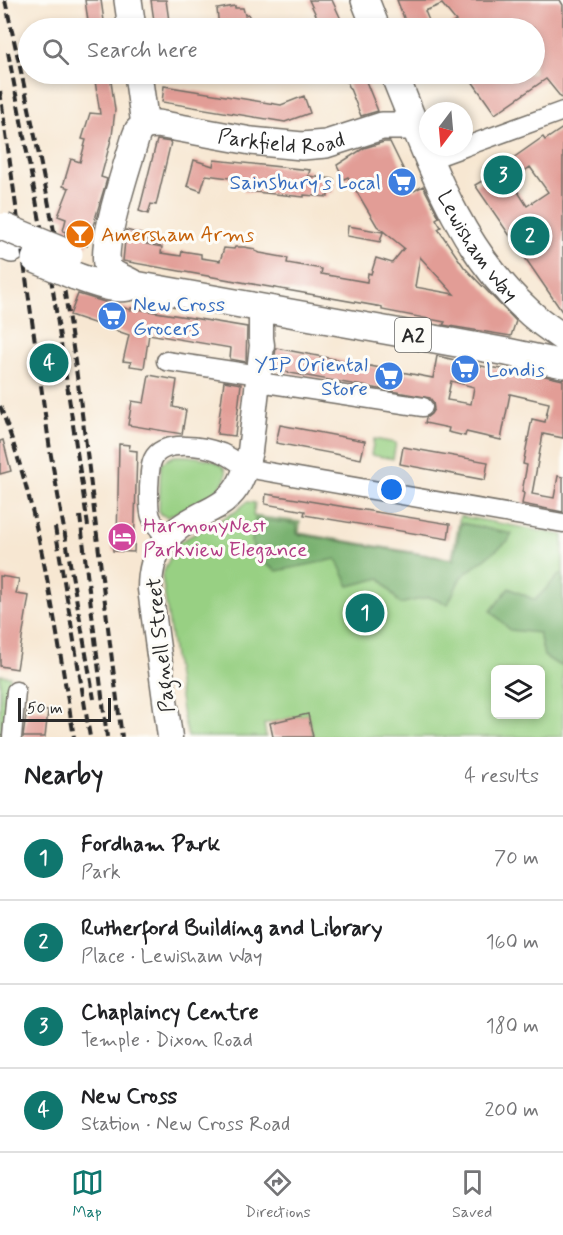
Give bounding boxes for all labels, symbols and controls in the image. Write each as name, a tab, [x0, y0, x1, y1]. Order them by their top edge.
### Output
search box	[18, 18, 545, 84]
icon: search	[39, 35, 72, 68]
text: Search here	[87, 37, 198, 65]
north arrow	[419, 102, 473, 156]
street label: Parkfield Road	[216, 122, 348, 161]
pin: 3	[484, 152, 522, 198]
supermarket icon: Sainsbury's Local	[386, 166, 418, 198]
place label: Sainsbury's Local	[230, 169, 381, 197]
street label: Lewisham Way	[430, 186, 524, 308]
pin: 2	[510, 214, 550, 258]
bar icon: Amersham Arms	[64, 218, 96, 250]
place label: Amersham Arms	[101, 221, 254, 249]
place label: New Cross Grocers	[133, 291, 225, 343]
supermarket icon: New Cross Grocers	[96, 300, 128, 332]
road number: A2	[395, 318, 431, 352]
pin: 4	[29, 340, 68, 386]
place label: YIP Oriental Store	[254, 351, 368, 403]
supermarket icon: Londis	[449, 353, 481, 385]
place label: Londis	[486, 356, 545, 384]
supermarket icon: YIP Oriental Store	[373, 360, 405, 392]
your location	[377, 475, 406, 504]
place label: HarmonyNest Parkview Elegance	[143, 512, 307, 564]
hotel icon: HarmonyNest Parkview Elegance	[106, 521, 138, 553]
street label: Pagnell Street	[140, 576, 184, 714]
pin: 1	[346, 590, 385, 636]
map controls	[491, 665, 545, 719]
button: layers	[491, 665, 545, 719]
scale bar	[18, 695, 111, 722]
text: 50 m	[27, 698, 63, 719]
text: Nearby	[24, 759, 103, 793]
text: 4 results	[464, 763, 539, 790]
text: Fordham Park	[81, 831, 220, 859]
text: 1	[39, 845, 48, 872]
text: 70 m	[494, 845, 539, 872]
text: Park	[81, 859, 121, 886]
text: Rutherford Building and Library	[81, 915, 383, 943]
text: 2	[39, 929, 48, 956]
text: 160 m	[486, 929, 539, 956]
text: Place · Lewisham Way	[81, 943, 263, 970]
text: Chaplaincy Centre	[81, 999, 259, 1027]
text: 3	[39, 1013, 48, 1040]
text: 180 m	[486, 1013, 539, 1040]
text: Temple · Dixon Road	[81, 1027, 253, 1054]
text: New Cross	[81, 1083, 177, 1111]
text: 4	[38, 1097, 49, 1124]
text: 200 m	[484, 1097, 539, 1124]
text: Station · New Cross Road	[81, 1111, 290, 1138]
tab: Map	[71, 1166, 104, 1223]
tab: Directions	[245, 1166, 311, 1223]
tab: Saved	[452, 1166, 492, 1223]

